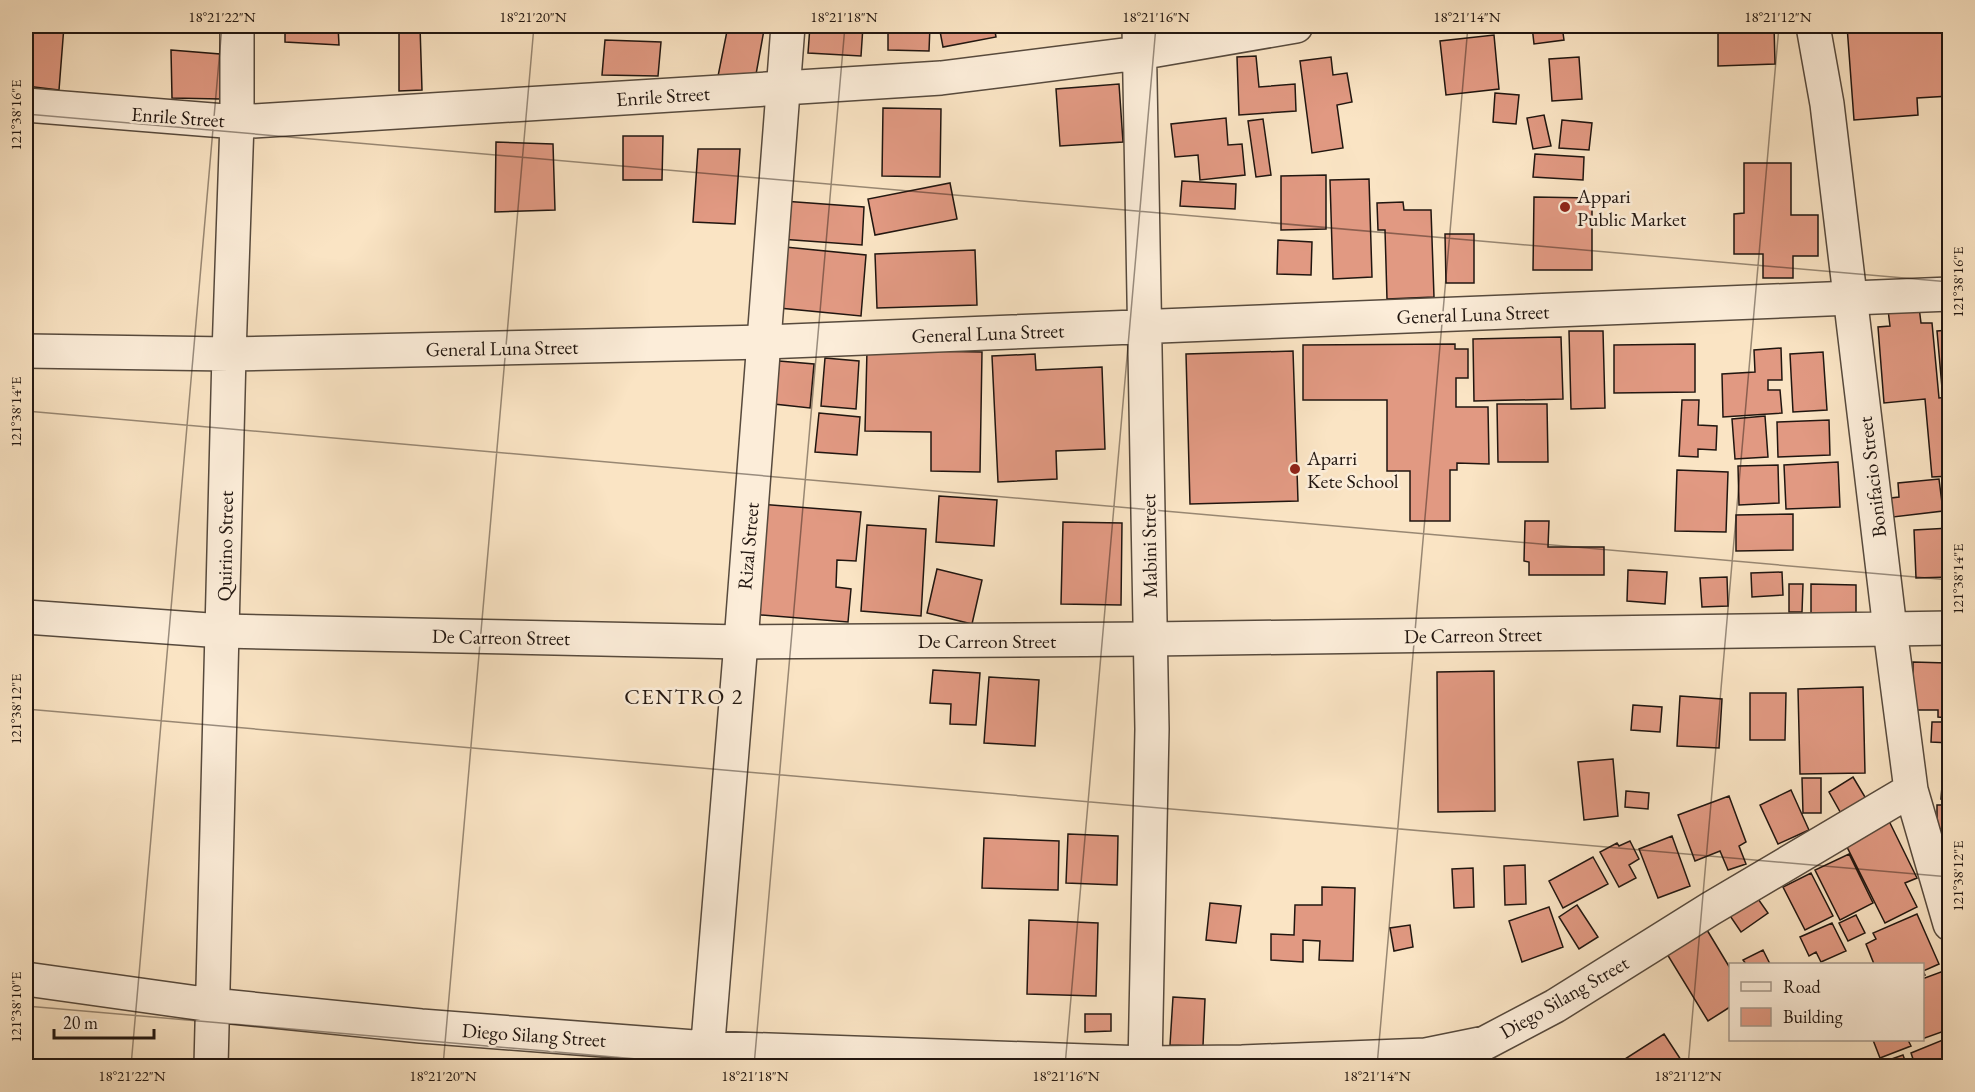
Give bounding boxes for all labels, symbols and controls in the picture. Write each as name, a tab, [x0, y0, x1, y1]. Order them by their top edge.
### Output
text: 18°21'22"N	[188, 7, 256, 26]
text: 18°21'20"N	[499, 7, 567, 26]
text: 18°21'18"N	[810, 7, 878, 26]
text: 18°21'16"N	[1122, 7, 1190, 26]
text: 18°21'14"N	[1433, 7, 1501, 26]
text: 18°21'12"N	[1744, 7, 1812, 26]
text: 121°38'16"E	[6, 79, 25, 151]
street label: Enrile Street	[615, 80, 711, 112]
street label: Enrile Street	[130, 101, 226, 133]
place label: Appari Public Market	[1576, 183, 1687, 232]
marker: Appari Public Market	[1558, 200, 1572, 214]
text: 121°38'16"E	[1948, 246, 1967, 318]
street label: General Luna Street	[1396, 298, 1551, 330]
street label: General Luna Street	[911, 317, 1066, 349]
street label: General Luna Street	[425, 334, 579, 362]
text: 121°38'14"E	[6, 376, 25, 448]
street label: Bonifacio Street	[1852, 414, 1892, 539]
place label: Aparri Kete School	[1306, 445, 1399, 494]
marker: Aparri Kete School	[1288, 462, 1302, 476]
street label: Quirino Street	[211, 490, 239, 602]
street label: Mabini Street	[1135, 493, 1163, 598]
street label: Rizal Street	[731, 501, 765, 591]
text: 121°38'14"E	[1948, 543, 1967, 615]
street label: De Carreon Street	[1404, 621, 1543, 649]
street label: De Carreon Street	[432, 623, 571, 651]
street label: De Carreon Street	[918, 628, 1057, 654]
text: 121°38'12"E	[6, 673, 25, 745]
district label: CENTRO 2	[624, 682, 744, 711]
text: 121°38'12"E	[1948, 840, 1967, 912]
street label: Diego Silang Street	[1495, 949, 1634, 1044]
legend	[1729, 963, 1924, 1041]
text: 121°38'10"E	[6, 971, 25, 1043]
text: Road	[1783, 975, 1822, 998]
scale bar	[54, 1002, 154, 1040]
text: Building	[1783, 1005, 1843, 1028]
text: 20 m	[63, 1011, 98, 1034]
street label: Diego Silang Street	[461, 1017, 608, 1053]
text: 18°21'22"N	[98, 1066, 166, 1085]
text: 18°21'20"N	[409, 1066, 477, 1085]
text: 18°21'18"N	[721, 1066, 789, 1085]
text: 18°21'16"N	[1032, 1066, 1100, 1085]
text: 18°21'14"N	[1343, 1066, 1411, 1085]
text: 18°21'12"N	[1654, 1066, 1722, 1085]

